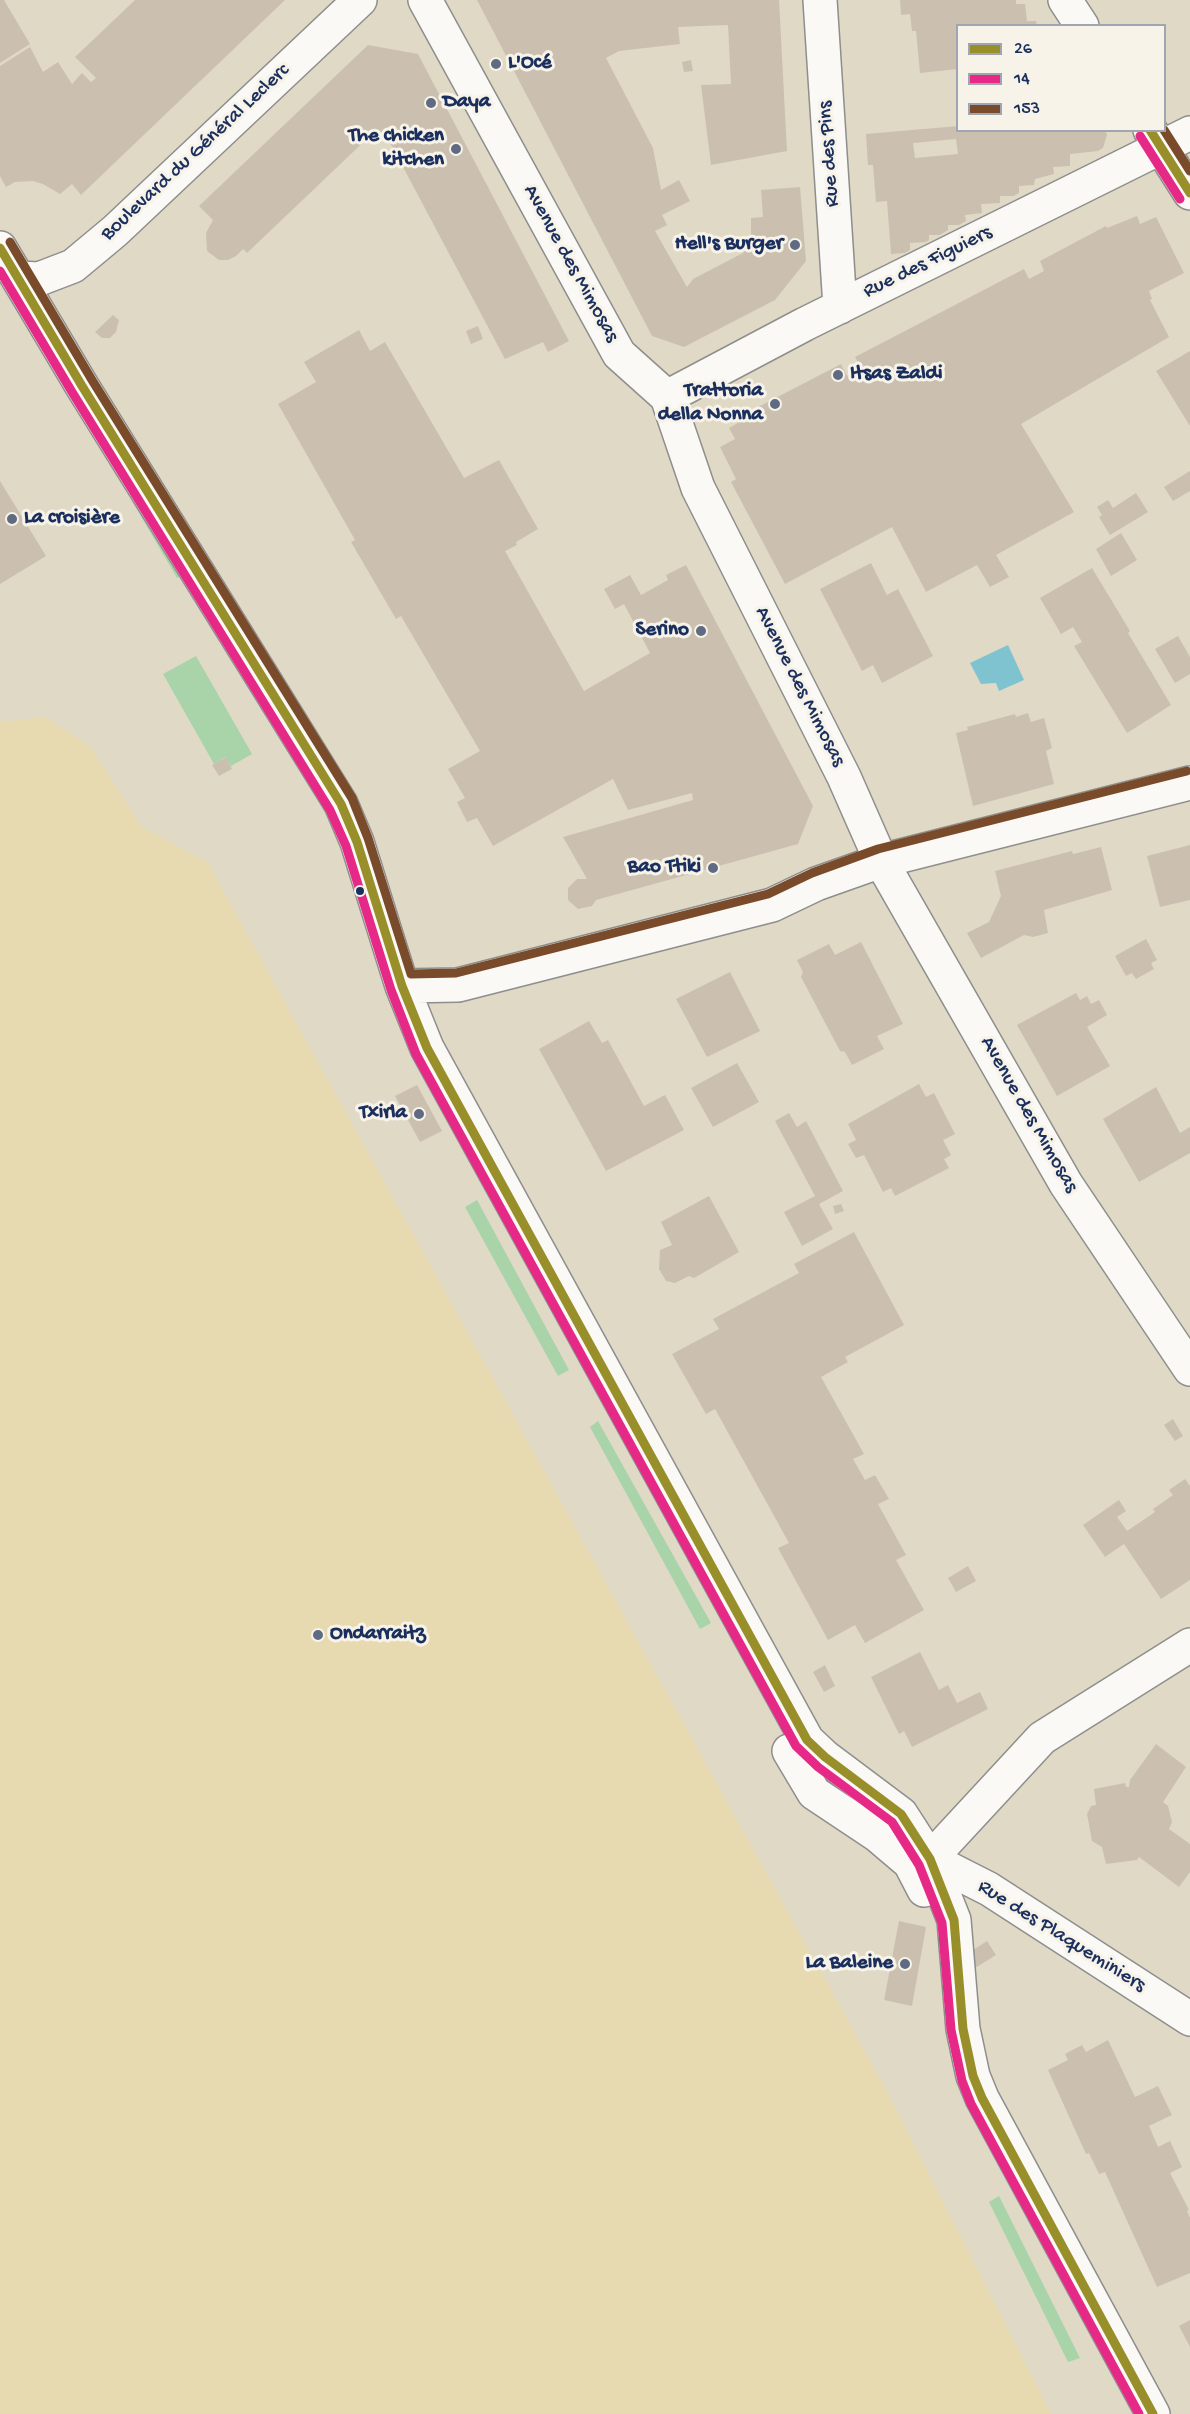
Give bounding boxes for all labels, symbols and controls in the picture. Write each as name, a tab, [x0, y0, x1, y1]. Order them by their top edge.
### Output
legend	[956, 24, 1166, 132]
text: 26	[1014, 39, 1032, 60]
place label: L'Océ	[508, 51, 552, 77]
marker: L'Océ	[489, 57, 503, 71]
street label: Boulevard du Général Leclerc	[96, 59, 296, 247]
text: 14	[1014, 69, 1030, 90]
place label: Daya	[443, 90, 490, 116]
marker: Daya	[424, 96, 438, 110]
text: 153	[1014, 99, 1040, 120]
street label: Rue des Pins	[814, 100, 846, 208]
place label: The chicken kitchen	[349, 124, 444, 174]
marker: The chicken kitchen	[449, 142, 463, 156]
street label: Avenue des Mimosas	[516, 181, 624, 347]
street label: Rue des Figuiers	[859, 221, 997, 305]
place label: Hell's Burger	[675, 232, 783, 258]
marker: Hell's Burger	[788, 238, 802, 252]
place label: Itsas Zaldi	[850, 362, 942, 388]
marker: Itsas Zaldi	[831, 368, 845, 382]
place label: Trattoria della Nonna	[658, 379, 763, 429]
marker: Trattoria della Nonna	[768, 397, 782, 411]
place label: La croisière	[24, 506, 120, 532]
marker: La croisière	[5, 512, 19, 526]
street label: Avenue des Mimosas	[748, 603, 850, 771]
place label: Serino	[636, 618, 689, 644]
marker: Serino	[694, 624, 708, 638]
place label: Bao Ttiki	[628, 855, 701, 881]
marker: Bao Ttiki	[706, 861, 720, 875]
unlabelled marker	[354, 885, 366, 897]
street label: Avenue des Mimosas	[973, 1032, 1083, 1198]
place label: Txirla	[360, 1101, 407, 1127]
marker: Txirla	[412, 1107, 426, 1121]
place label: Ondarraitz	[330, 1622, 425, 1648]
marker: Ondarraitz	[311, 1628, 325, 1642]
street label: Rue des Plaqueminiers	[972, 1875, 1150, 1999]
place label: La Baleine	[805, 1951, 893, 1977]
marker: La Baleine	[898, 1957, 912, 1971]

